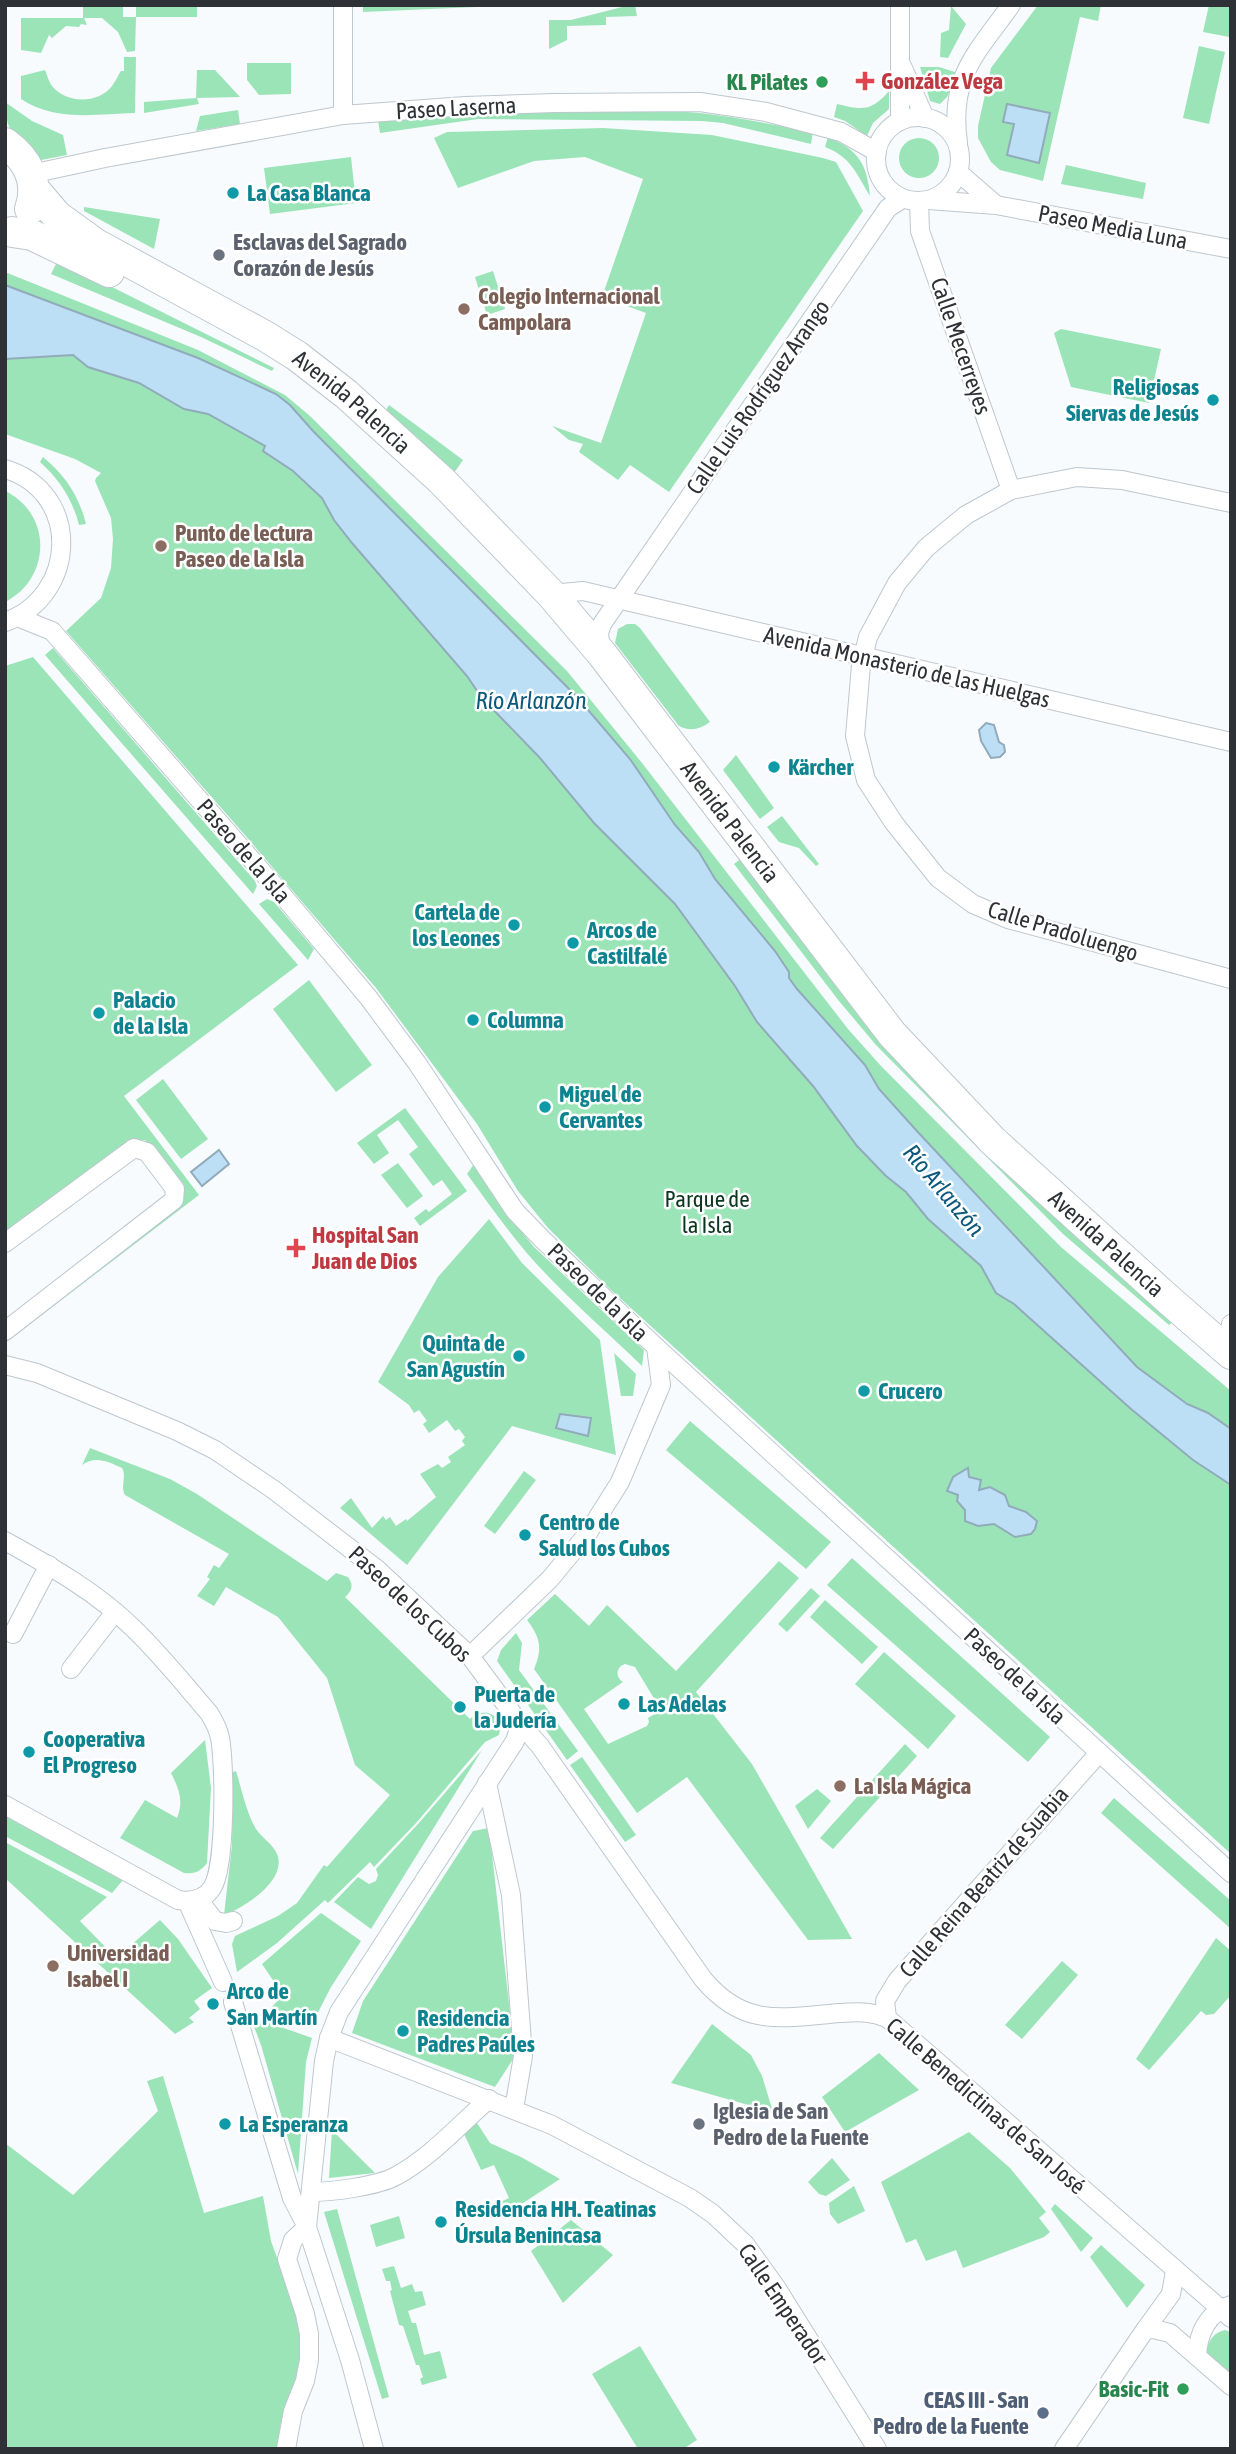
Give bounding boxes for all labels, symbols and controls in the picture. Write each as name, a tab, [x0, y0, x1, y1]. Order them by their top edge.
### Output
place label: González Vega	[881, 68, 1003, 94]
place label: KL Pilates	[727, 69, 808, 95]
marker: González Vega	[855, 71, 875, 91]
marker: KL Pilates	[814, 74, 830, 90]
street label: Paseo Laserna	[395, 92, 517, 124]
place label: La Casa Blanca	[247, 180, 371, 206]
marker: La Casa Blanca	[225, 185, 241, 201]
street label: Paseo Media Luna	[1036, 200, 1190, 254]
place label: Esclavas del Sagrado Corazón de Jesús	[233, 229, 407, 281]
marker: Esclavas del Sagrado Corazón de Jesús	[211, 247, 227, 263]
street label: Calle Mecerreyes	[925, 274, 997, 418]
place label: Colegio Internacional Campolara	[478, 283, 661, 335]
street label: Calle Luis Rodríguez Arango	[681, 295, 835, 499]
marker: Colegio Internacional Campolara	[456, 301, 472, 317]
street label: Avenida Palencia	[288, 345, 416, 459]
place label: Religiosas Siervas de Jesús	[1066, 374, 1199, 426]
marker: Religiosas Siervas de Jesús	[1205, 392, 1221, 408]
place label: Punto de lectura Paseo de la Isla	[175, 520, 313, 572]
marker: Punto de lectura Paseo de la Isla	[153, 538, 169, 554]
street label: Avenida Monasterio de las Huelgas	[761, 621, 1053, 713]
water label: Río Arlanzón	[475, 687, 587, 714]
place label: Kärcher	[788, 754, 854, 780]
street label: Avenida Palencia	[676, 756, 785, 888]
marker: Kärcher	[766, 759, 782, 775]
street label: Paseo de la Isla	[192, 794, 296, 908]
street label: Calle Pradoluengo	[985, 896, 1141, 966]
place label: Cartela de los Leones	[412, 899, 500, 951]
marker: Cartela de los Leones	[506, 917, 522, 933]
place label: Arcos de Castilfalé	[586, 917, 668, 969]
marker: Arcos de Castilfalé	[565, 935, 581, 951]
place label: Palacio de la Isla	[113, 987, 189, 1039]
marker: Palacio de la Isla	[91, 1005, 107, 1021]
place label: Columna	[487, 1007, 564, 1033]
marker: Columna	[465, 1012, 481, 1028]
place label: Miguel de Cervantes	[559, 1081, 643, 1133]
marker: Miguel de Cervantes	[537, 1099, 553, 1115]
water label: Río Arlanzón	[898, 1139, 990, 1241]
street label: Avenida Palencia	[1044, 1185, 1169, 1302]
park label: Parque de la Isla	[664, 1186, 750, 1238]
place label: Hospital San Juan de Dios	[311, 1222, 419, 1274]
marker: Hospital San Juan de Dios	[286, 1238, 306, 1258]
street label: Paseo de la Isla	[543, 1238, 653, 1346]
place label: Quinta de San Agustín	[407, 1330, 505, 1382]
marker: Quinta de San Agustín	[511, 1348, 527, 1364]
place label: Crucero	[878, 1378, 943, 1404]
marker: Crucero	[856, 1383, 872, 1399]
place label: Centro de Salud los Cubos	[539, 1509, 670, 1561]
marker: Centro de Salud los Cubos	[517, 1527, 533, 1543]
street label: Paseo de los Cubos	[343, 1541, 477, 1667]
street label: Paseo de la Isla	[959, 1622, 1071, 1730]
place label: Puerta de la Judería	[474, 1681, 557, 1733]
place label: Las Adelas	[638, 1691, 726, 1717]
marker: Las Adelas	[616, 1696, 632, 1712]
marker: Puerta de la Judería	[452, 1699, 468, 1715]
place label: Cooperativa El Progreso	[43, 1726, 145, 1778]
marker: Cooperativa El Progreso	[21, 1744, 37, 1760]
place label: La Isla Mágica	[854, 1773, 971, 1799]
marker: La Isla Mágica	[832, 1778, 848, 1794]
street label: Calle Reina Beatriz de Suabia	[894, 1781, 1074, 1983]
place label: Universidad Isabel I	[67, 1940, 169, 1992]
marker: Universidad Isabel I	[45, 1958, 61, 1974]
place label: Arco de San Martín	[226, 1978, 317, 2030]
marker: Arco de San Martín	[205, 1996, 221, 2012]
place label: Residencia Padres Paúles	[417, 2005, 535, 2057]
street label: Calle Benedictinas de San José	[881, 2013, 1091, 2199]
marker: Residencia Padres Paúles	[395, 2023, 411, 2039]
place label: Iglesia de San Pedro de la Fuente	[713, 2098, 869, 2150]
place label: La Esperanza	[239, 2111, 348, 2137]
marker: La Esperanza	[217, 2116, 233, 2132]
marker: Iglesia de San Pedro de la Fuente	[691, 2116, 707, 2132]
place label: Residencia HH. Teatinas Úrsula Benincasa	[455, 2196, 656, 2248]
marker: Residencia HH. Teatinas Úrsula Benincasa	[433, 2214, 449, 2230]
street label: Calle Emperador	[733, 2239, 834, 2370]
place label: Basic-Fit	[1099, 2376, 1169, 2402]
marker: Basic-Fit	[1175, 2381, 1191, 2397]
place label: CEAS III - San Pedro de la Fuente	[873, 2387, 1029, 2439]
marker: CEAS III - San Pedro de la Fuente	[1035, 2405, 1051, 2421]

